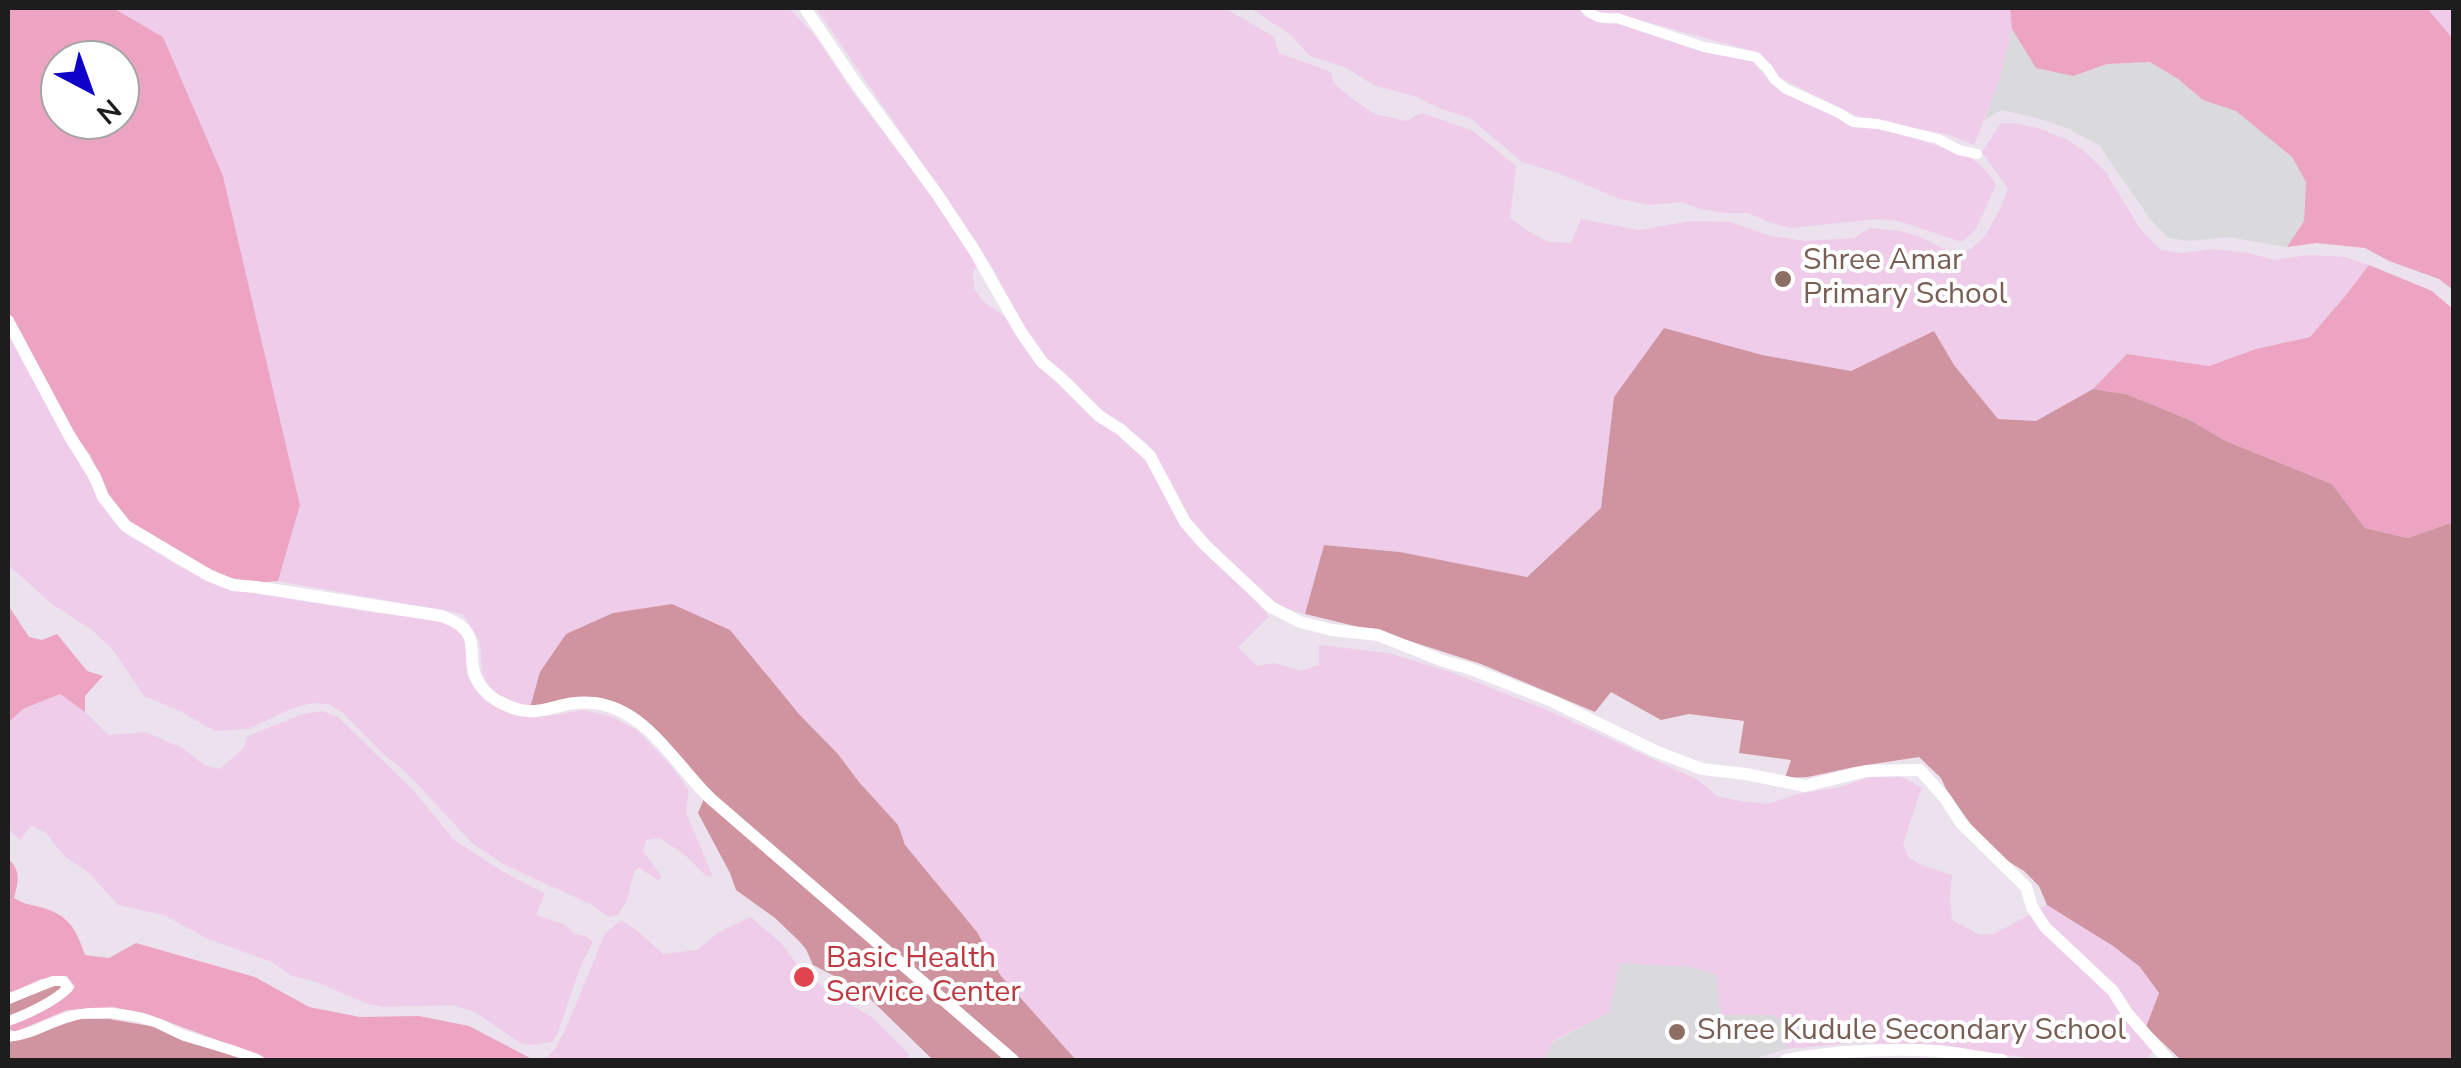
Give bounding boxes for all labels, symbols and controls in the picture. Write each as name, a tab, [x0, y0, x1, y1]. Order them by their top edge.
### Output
north arrow	[40, 40, 140, 140]
text: N	[88, 90, 129, 132]
place label: Shree Amar Primary School	[1803, 244, 2007, 314]
marker: Shree Amar Primary School	[1772, 268, 1794, 290]
place label: Basic Health Service Center	[826, 942, 1021, 1012]
marker: Basic Health Service Center	[791, 964, 817, 990]
place label: Shree Kudule Secondary School	[1697, 1014, 2126, 1050]
marker: Shree Kudule Secondary School	[1666, 1021, 1688, 1043]

